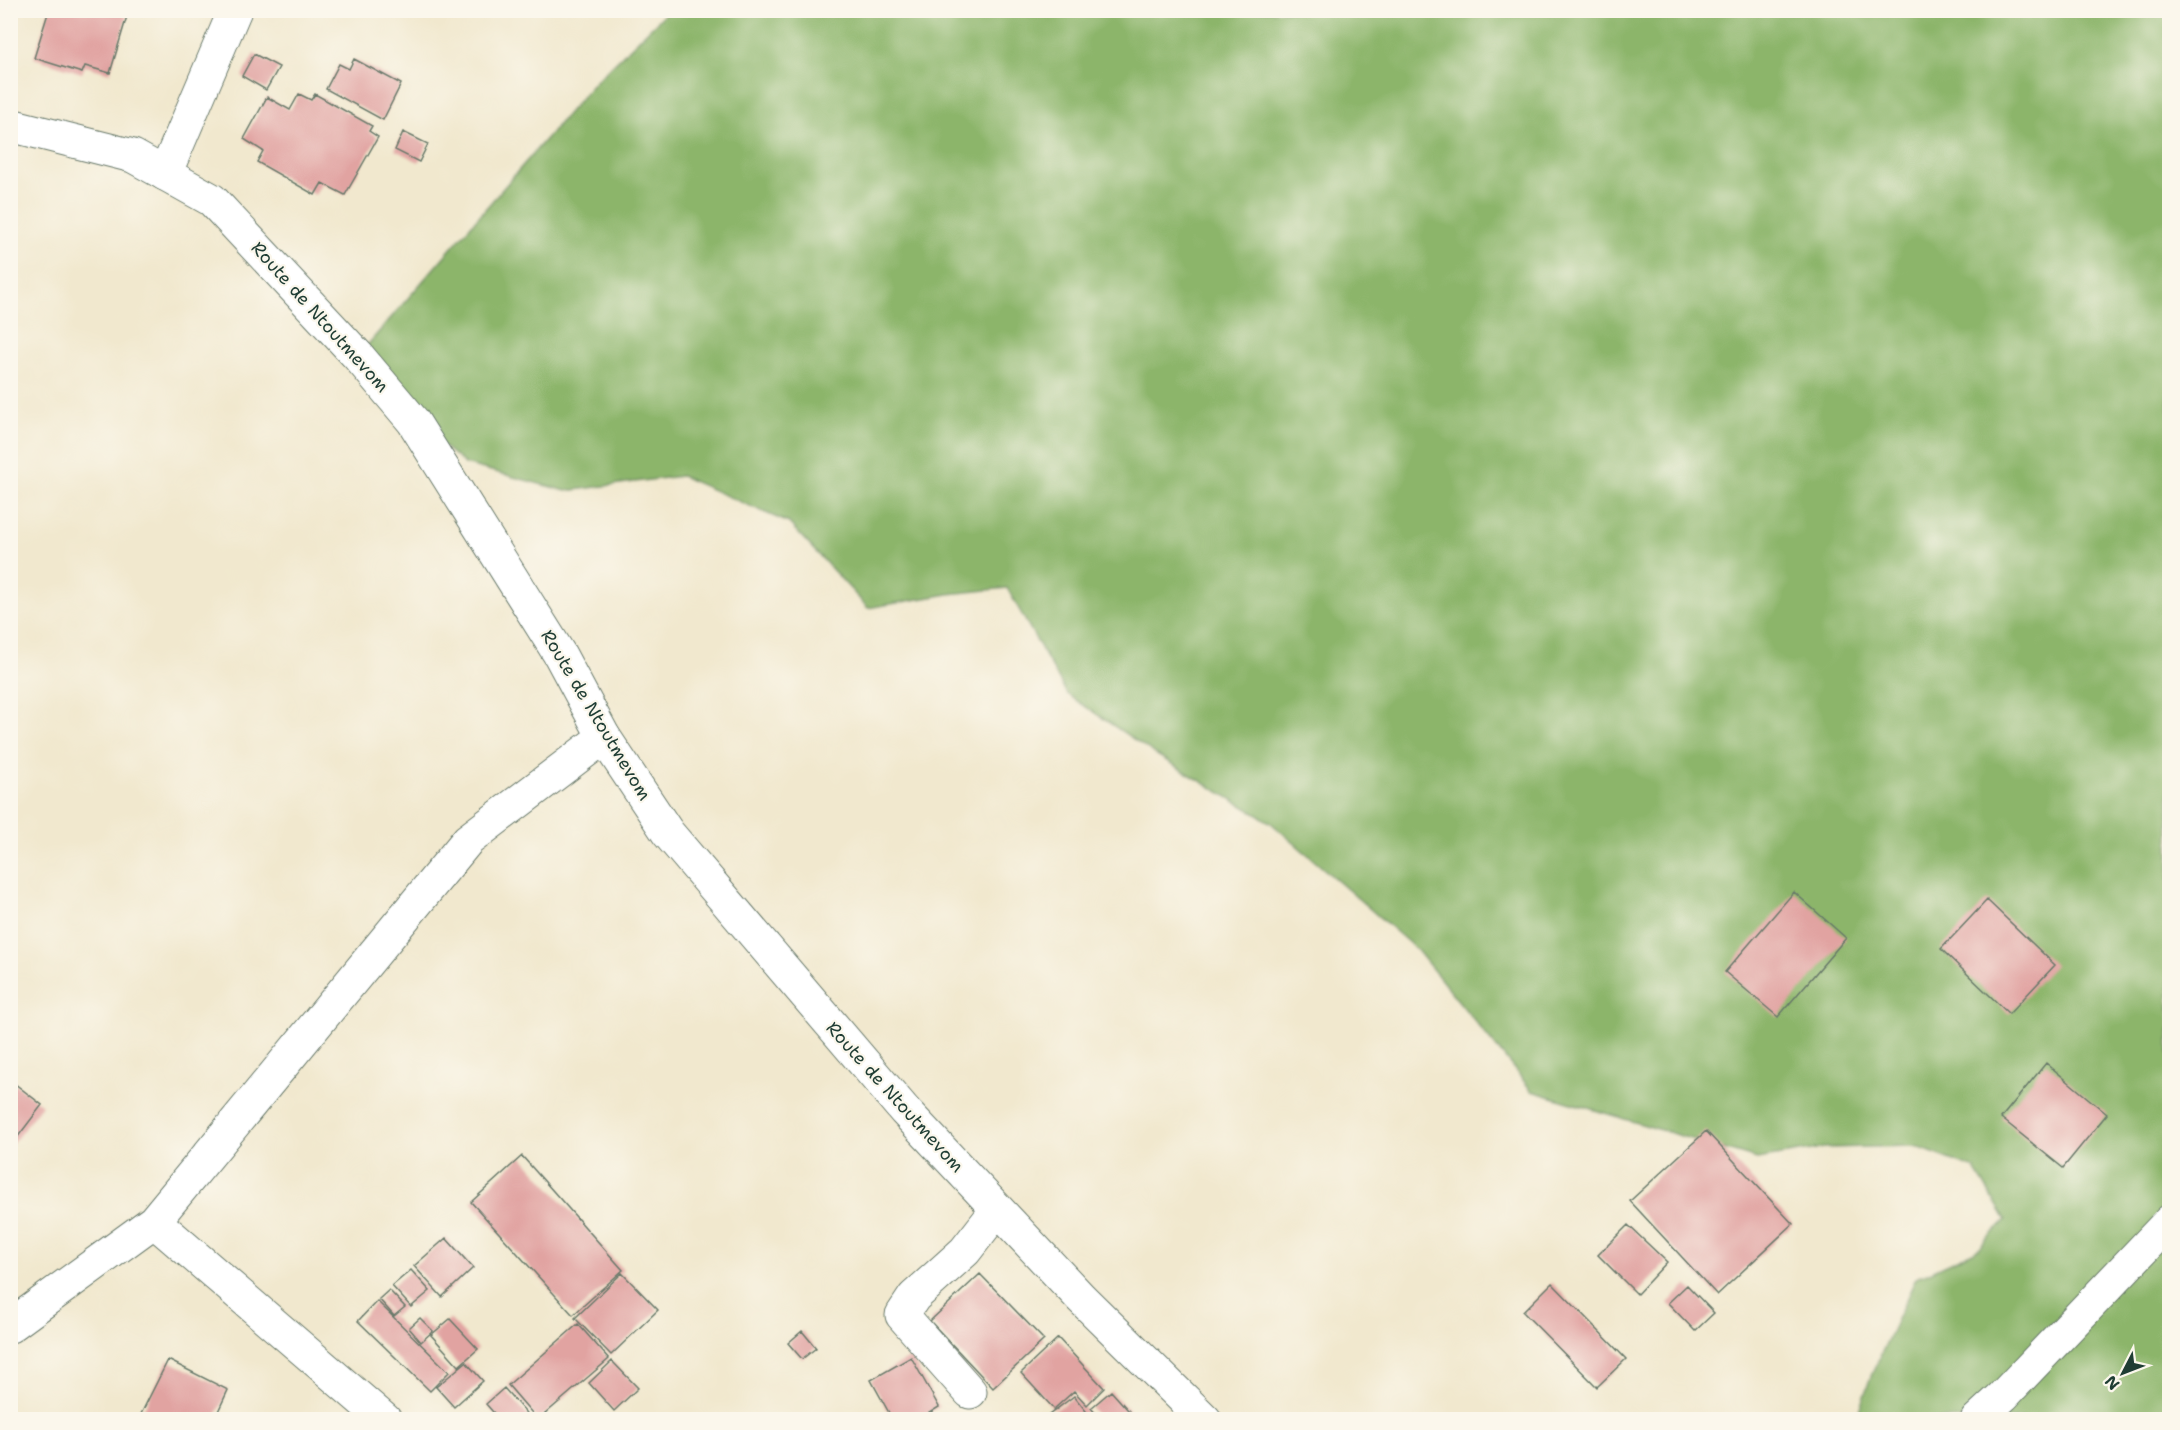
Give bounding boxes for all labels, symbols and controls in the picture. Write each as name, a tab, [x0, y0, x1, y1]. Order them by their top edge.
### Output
street label: Route de Ntoutmevom	[246, 236, 394, 398]
street label: Route de Ntoutmevom	[535, 625, 657, 805]
street label: Route de Ntoutmevom	[821, 1016, 969, 1178]
north arrow	[2093, 1343, 2153, 1403]
text: N	[2100, 1371, 2124, 1394]

